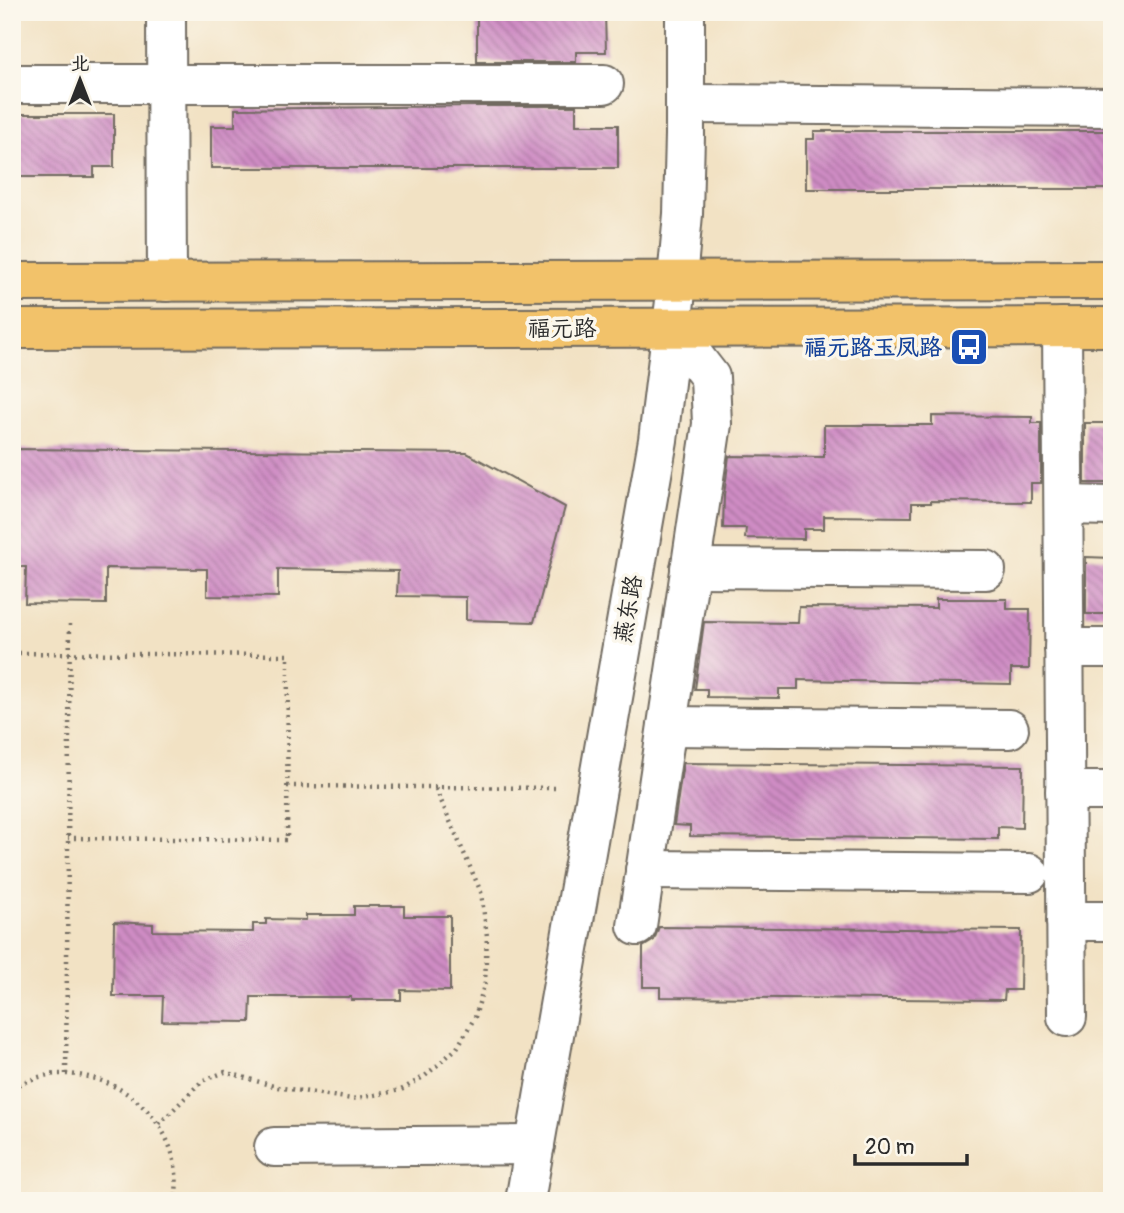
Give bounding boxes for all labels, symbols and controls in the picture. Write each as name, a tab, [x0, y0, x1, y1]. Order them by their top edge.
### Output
north arrow	[46, 46, 116, 116]
text: 北	[70, 52, 90, 76]
street label: 福元路	[528, 314, 597, 343]
bus stop icon: 福元路玉凤路	[948, 326, 990, 368]
place label: 福元路玉凤路	[804, 333, 942, 362]
street label: 燕东路	[608, 573, 648, 645]
scale bar	[855, 1122, 967, 1166]
text: 20 m	[865, 1134, 914, 1161]

